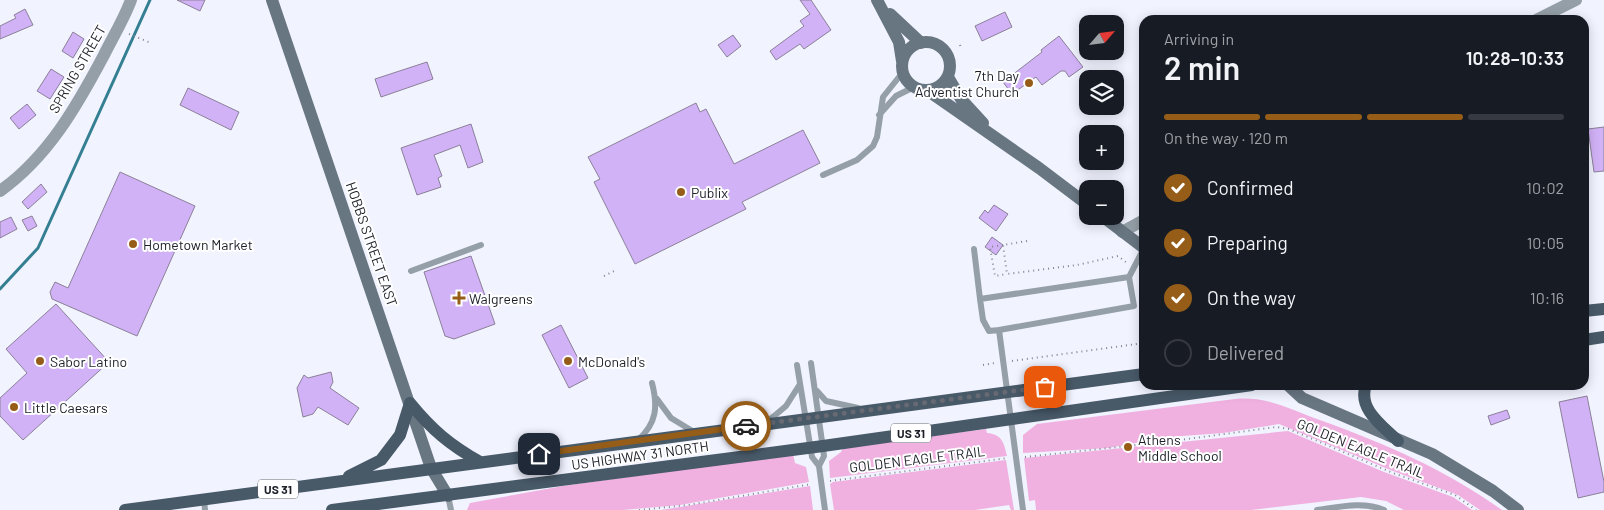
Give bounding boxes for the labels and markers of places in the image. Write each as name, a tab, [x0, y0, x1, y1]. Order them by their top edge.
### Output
place label: 7th Day Adventist Church	[915, 67, 1020, 100]
marker: 7th Day Adventist Church	[1023, 77, 1035, 89]
place label: Publix	[691, 184, 728, 201]
marker: Publix	[675, 186, 687, 198]
place label: Hometown Market	[143, 236, 253, 253]
marker: Hometown Market	[127, 238, 139, 250]
place label: Walgreens	[469, 290, 533, 307]
marker: Walgreens	[453, 292, 465, 304]
place label: Sabor Latino	[50, 353, 127, 370]
place label: McDonald's	[578, 353, 646, 370]
marker: Sabor Latino	[34, 355, 46, 367]
marker: McDonald's	[562, 355, 574, 367]
pin	[1024, 366, 1066, 408]
place label: Little Caesars	[24, 399, 108, 416]
marker: Little Caesars	[8, 401, 20, 413]
place label: Athens Middle School	[1138, 431, 1222, 464]
pin	[518, 433, 560, 475]
marker: Athens Middle School	[1122, 441, 1134, 453]

